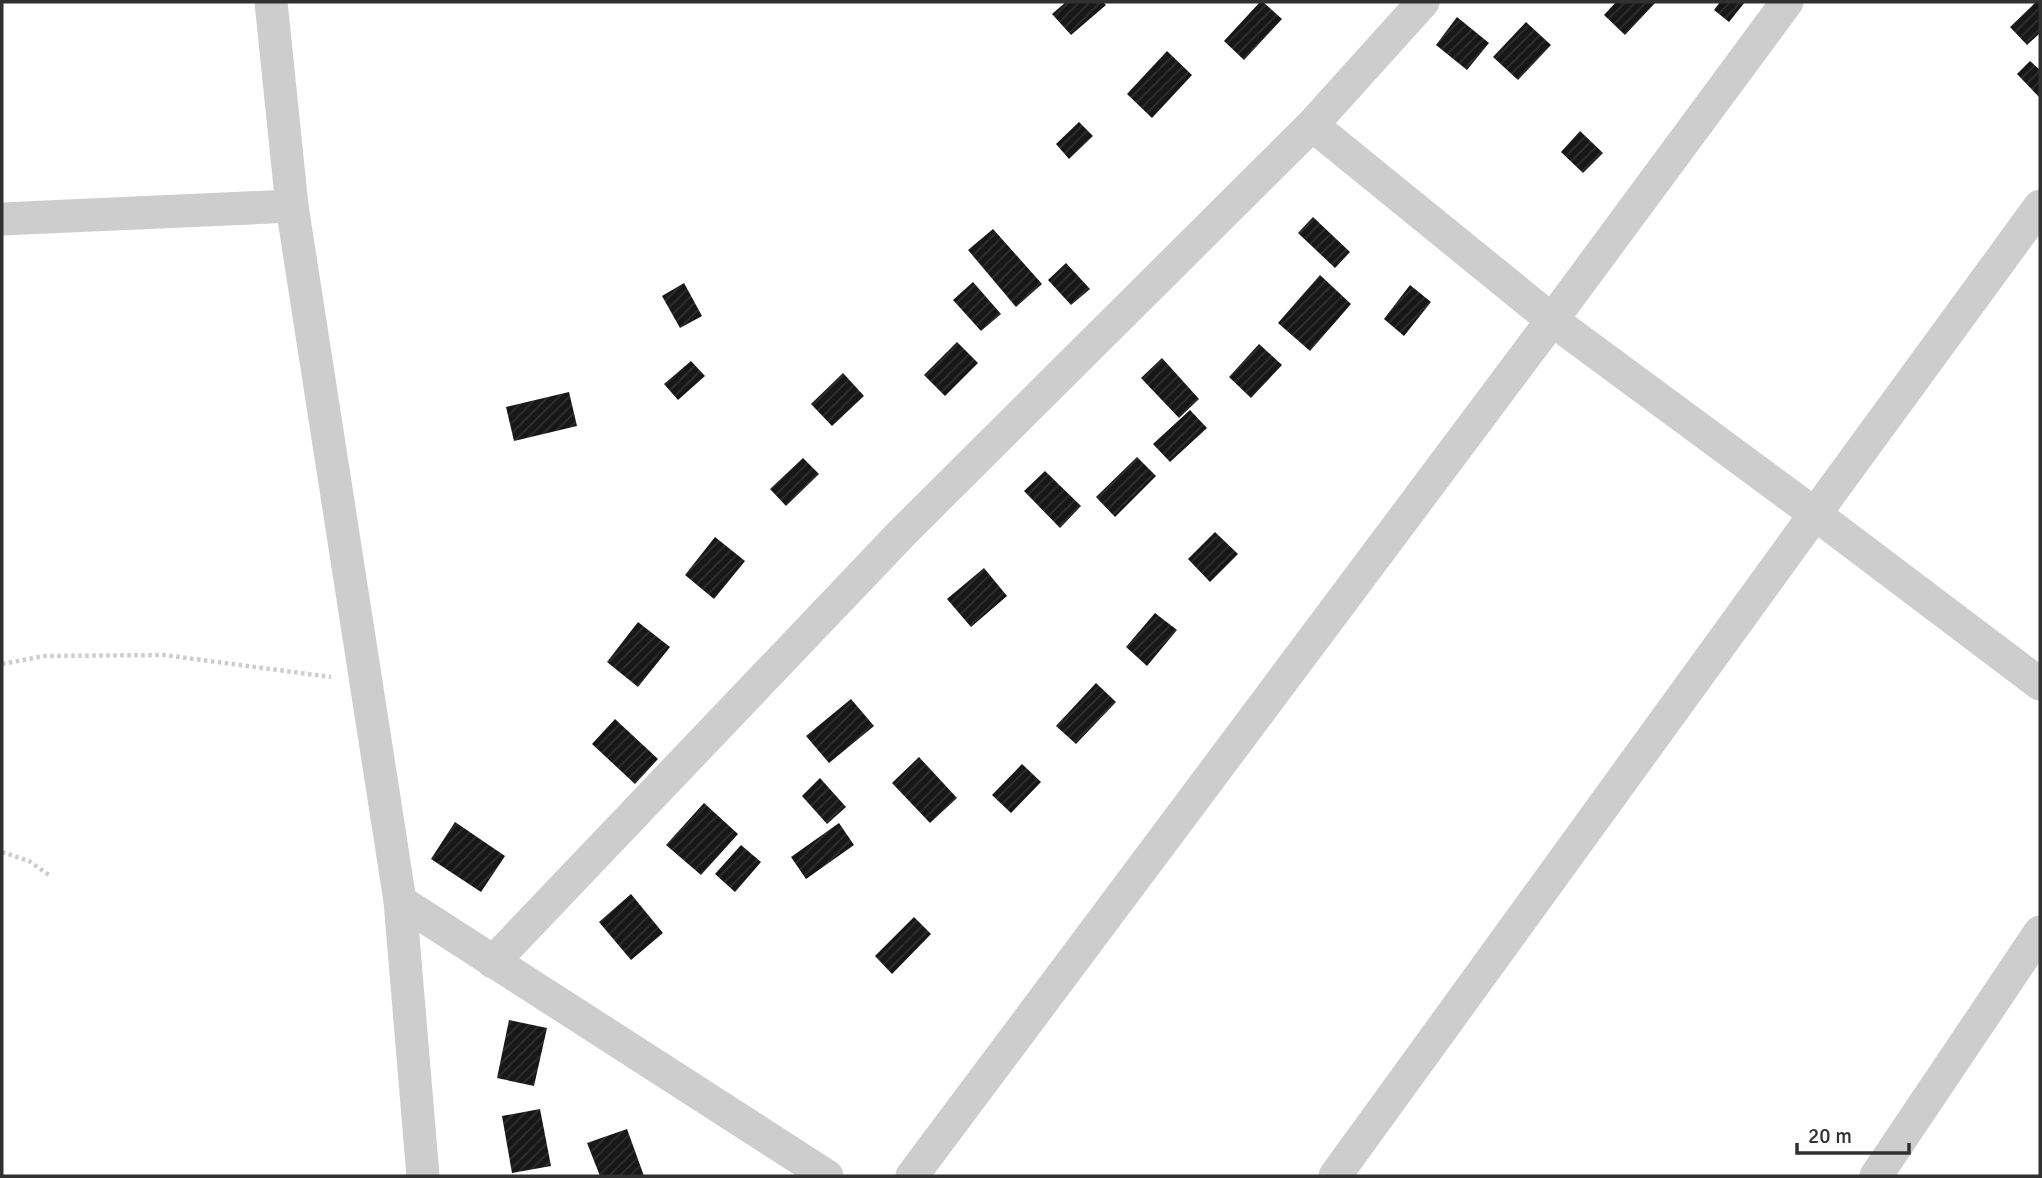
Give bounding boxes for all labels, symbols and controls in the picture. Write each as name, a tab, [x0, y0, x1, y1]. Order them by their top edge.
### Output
scale bar	[1797, 1112, 1909, 1156]
text: 20 m	[1808, 1123, 1852, 1149]

